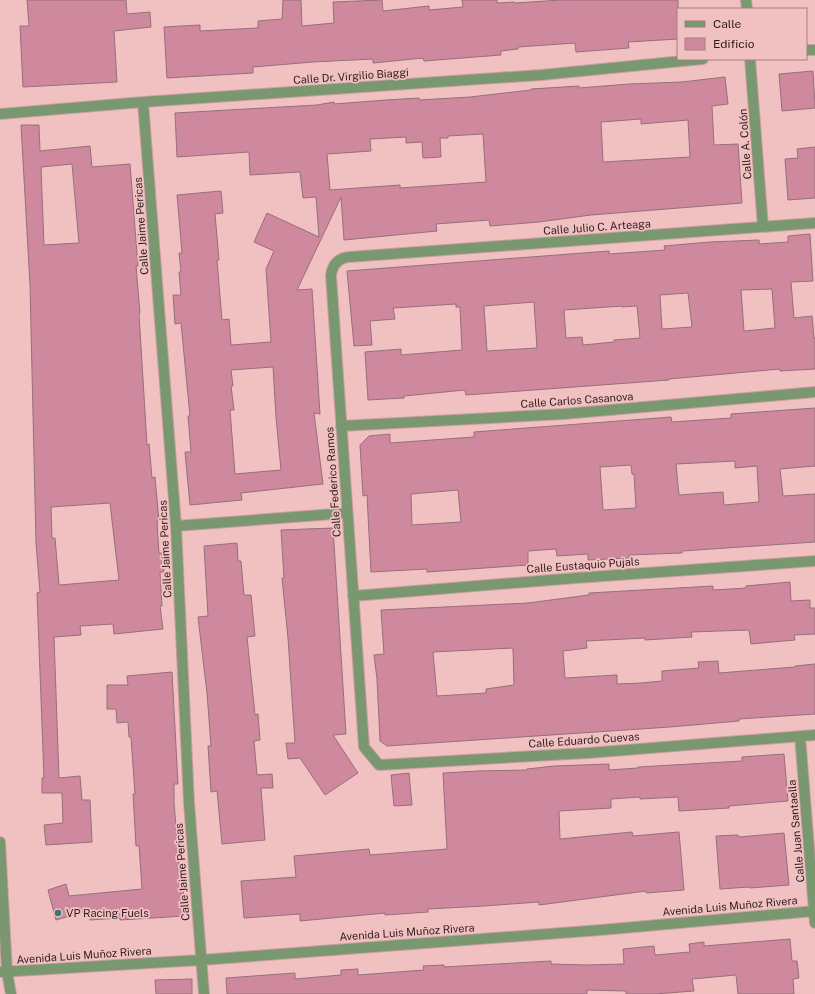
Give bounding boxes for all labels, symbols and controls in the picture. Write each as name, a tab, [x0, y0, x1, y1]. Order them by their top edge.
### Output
legend	[677, 8, 807, 60]
text: Calle	[713, 17, 742, 31]
text: Edificio	[713, 37, 755, 51]
street label: Calle Dr. Virgilio Biaggi	[293, 66, 409, 86]
street label: Calle A. Colón	[737, 108, 753, 180]
street label: Calle Jaime Pericas	[132, 176, 150, 275]
street label: Calle Julio C. Arteaga	[543, 217, 651, 237]
street label: Calle Carlos Casanova	[520, 390, 634, 410]
street label: Calle Federico Ramos	[323, 426, 343, 538]
street label: Calle Jaime Pericas	[156, 499, 174, 598]
street label: Calle Eustaquio Pujals	[526, 555, 640, 575]
street label: Calle Eduardo Cuevas	[528, 730, 640, 750]
street label: Calle Juan Santaella	[786, 779, 806, 883]
street label: Calle Jaime Pericas	[173, 822, 191, 921]
street label: Avenida Luis Muñoz Rivera	[662, 894, 798, 918]
place label: VP Racing Fuels	[66, 907, 149, 919]
marker: VP Racing Fuels	[53, 908, 63, 918]
street label: Avenida Luis Muñoz Rivera	[339, 921, 475, 943]
street label: Avenida Luis Muñoz Rivera	[16, 944, 152, 966]

